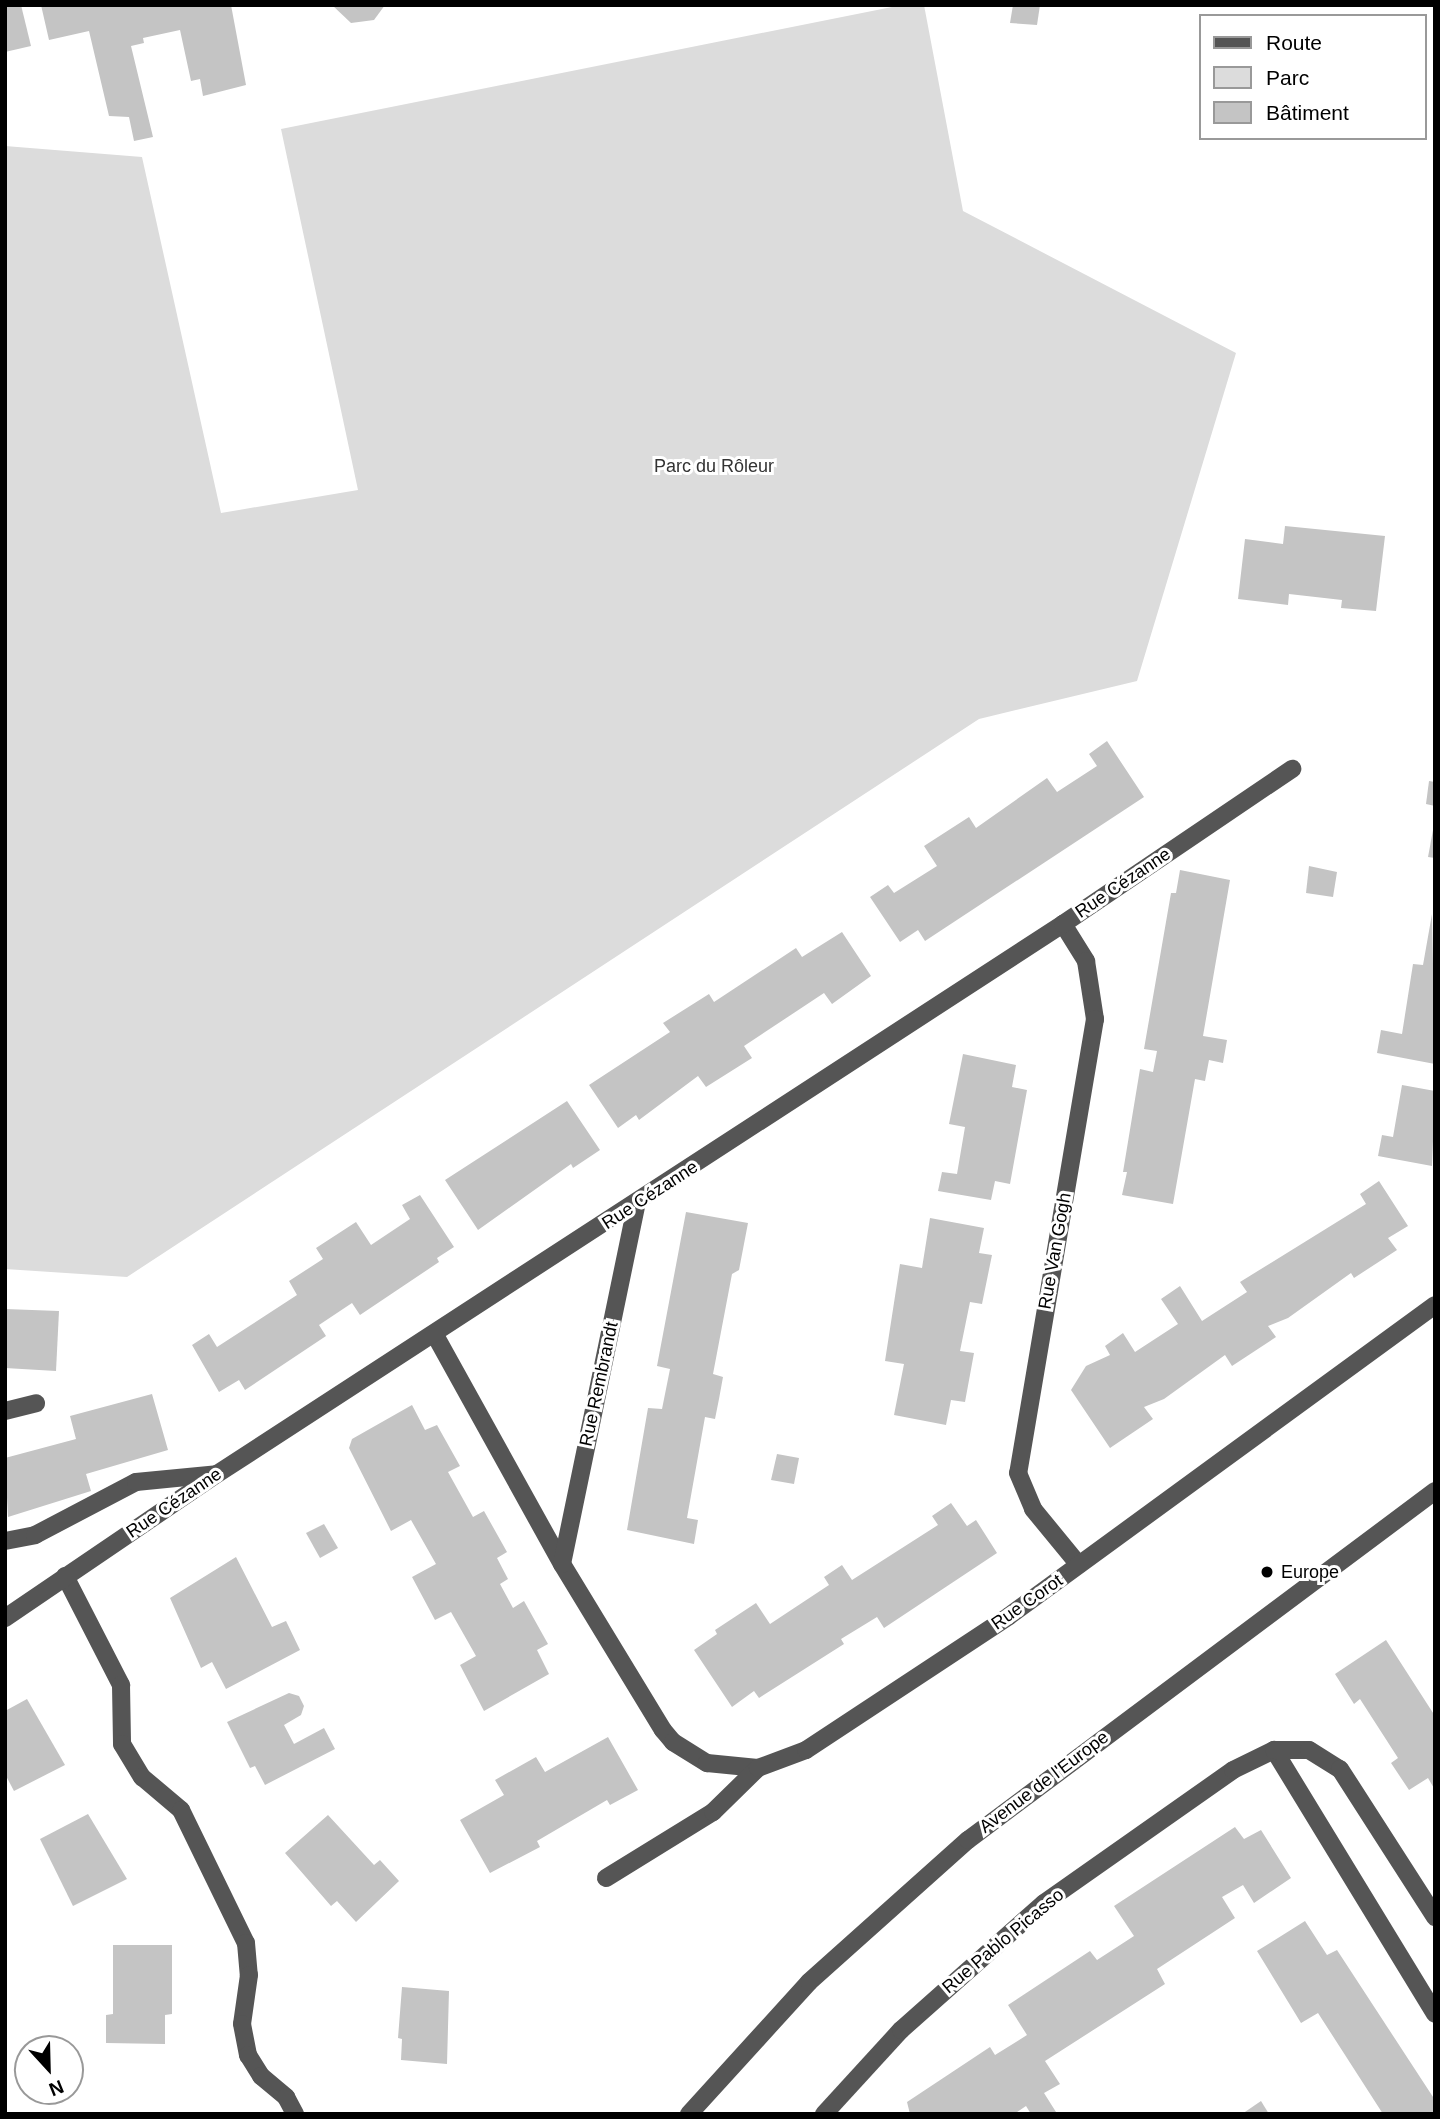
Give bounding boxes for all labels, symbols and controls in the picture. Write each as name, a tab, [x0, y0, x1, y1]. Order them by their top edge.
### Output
legend	[1198, 14, 1426, 140]
text: Route	[1266, 31, 1322, 54]
text: Parc	[1266, 66, 1309, 89]
text: Bâtiment	[1266, 101, 1349, 124]
park label: Parc du Rôleur	[654, 455, 774, 477]
street label: Rue Cézanne	[1071, 843, 1175, 923]
street label: Rue Cézanne	[598, 1156, 702, 1234]
street label: Rue Van Gogh	[1034, 1191, 1076, 1311]
street label: Rue Rembrandt	[575, 1320, 623, 1448]
street label: Rue Cézanne	[122, 1463, 226, 1543]
place label: Europe	[1281, 1561, 1339, 1583]
marker: Europe	[1259, 1564, 1275, 1580]
street label: Rue Corot	[987, 1570, 1067, 1634]
street label: Avenue de l'Europe	[975, 1726, 1113, 1838]
street label: Rue Pablo Picasso	[938, 1884, 1068, 1998]
north arrow	[14, 2035, 84, 2105]
text: N	[46, 2076, 67, 2100]

